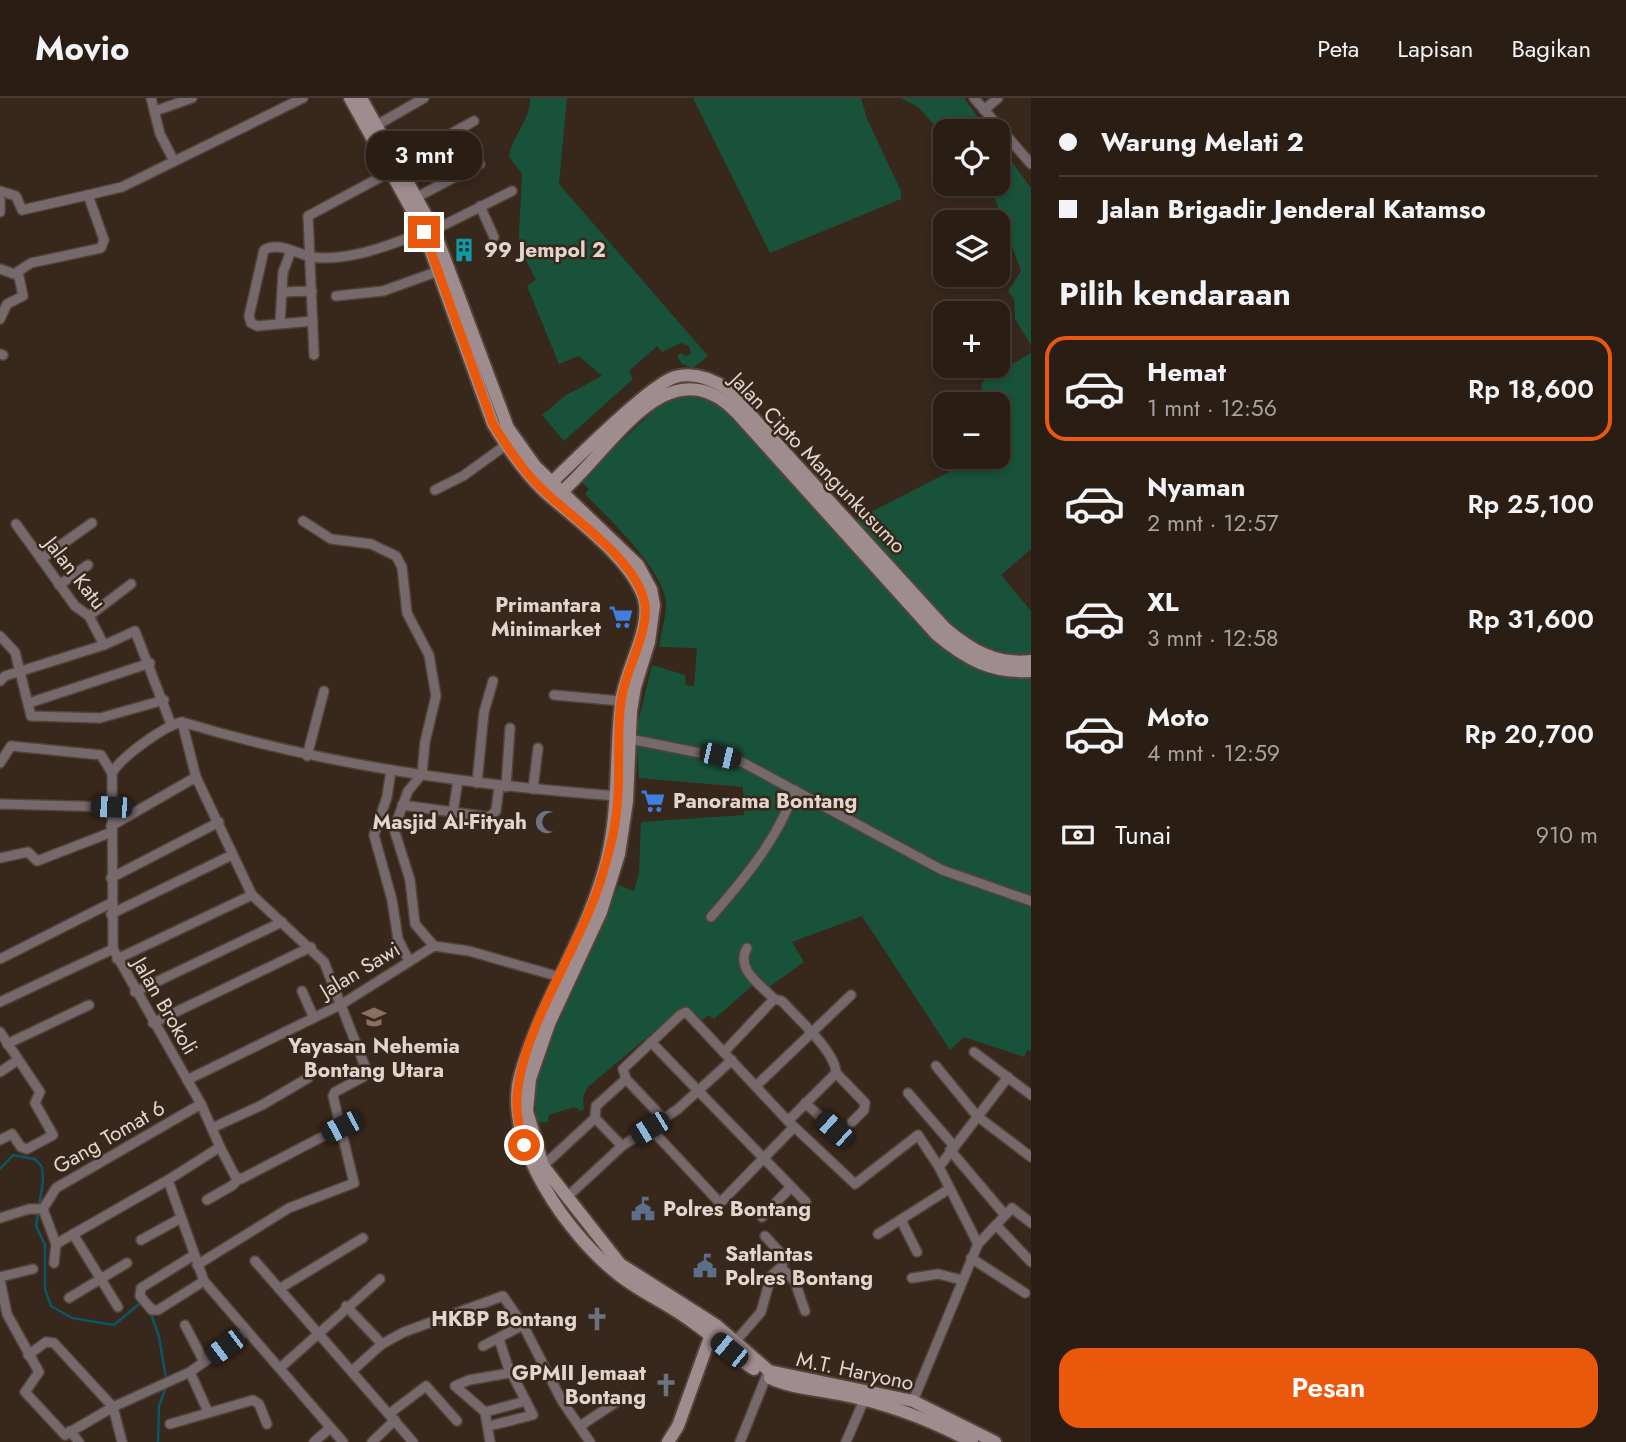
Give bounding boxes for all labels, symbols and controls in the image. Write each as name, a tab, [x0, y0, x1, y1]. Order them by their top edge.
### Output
text: Movio	[35, 25, 129, 72]
text: Peta	[1317, 31, 1359, 66]
text: Lapisan	[1397, 31, 1473, 66]
text: Bagikan	[1511, 31, 1591, 66]
map controls	[933, 119, 1010, 469]
button: locate	[933, 119, 1010, 196]
text: Warung Melati 2	[1101, 123, 1304, 161]
callout: 3 mnt	[366, 130, 482, 180]
text: 3 mnt	[395, 138, 453, 172]
text: Jalan Brigadir Jenderal Katamso	[1101, 190, 1486, 228]
button: layers	[933, 210, 1010, 287]
route end	[408, 216, 440, 248]
place label: 99 Jempol 2	[484, 235, 606, 265]
building icon: 99 Jempol 2	[450, 236, 478, 264]
text: Pilih kendaraan	[1059, 271, 1291, 317]
button: +	[933, 301, 1010, 378]
text: Hemat	[1147, 353, 1226, 391]
icon: car	[1063, 357, 1126, 420]
street label: Jalan Cipto Mangunkusumo	[721, 364, 913, 560]
text: Rp 18,600	[1468, 370, 1594, 408]
text: 1 mnt · 12:56	[1147, 391, 1277, 425]
button: −	[933, 392, 1010, 469]
text: Nyaman	[1147, 468, 1246, 506]
icon: car	[1063, 472, 1126, 535]
text: Rp 25,100	[1467, 485, 1594, 523]
text: 2 mnt · 12:57	[1147, 506, 1279, 540]
street label: Jalan Katu	[35, 528, 113, 616]
text: XL	[1147, 583, 1179, 621]
icon: car	[1063, 587, 1126, 650]
place label: Primantara Minimarket	[491, 590, 601, 644]
text: Rp 31,600	[1468, 600, 1594, 638]
supermarket icon: Primantara Minimarket	[607, 603, 635, 631]
text: 3 mnt · 12:58	[1147, 621, 1279, 655]
text: Moto	[1147, 698, 1209, 736]
icon: car	[1063, 702, 1126, 765]
text: Rp 20,700	[1465, 715, 1594, 753]
text: 4 mnt · 12:59	[1147, 736, 1280, 770]
car	[698, 741, 743, 771]
place label: Panorama Bontang	[673, 786, 857, 816]
supermarket icon: Panorama Bontang	[639, 787, 667, 815]
car	[90, 796, 133, 818]
place label: Masjid Al-Fityah	[373, 807, 527, 837]
mosque icon: Masjid Al-Fityah	[533, 808, 561, 836]
icon: cash	[1059, 816, 1097, 854]
text: Tunai	[1115, 816, 1172, 854]
text: 910 m	[1536, 818, 1598, 852]
street label: Jalan Sawi	[312, 934, 406, 1007]
street label: Jalan Brokoli	[123, 949, 205, 1060]
school or university icon: Yayasan Nehemia Bontang Utara	[360, 1003, 388, 1031]
place label: Yayasan Nehemia Bontang Utara	[287, 1031, 460, 1085]
street label: Gang Tomat 6	[47, 1093, 171, 1181]
car	[812, 1107, 857, 1151]
car	[318, 1108, 365, 1146]
car	[627, 1108, 674, 1148]
route start	[508, 1129, 540, 1161]
place label: Polres Bontang	[663, 1194, 811, 1224]
public building icon: Polres Bontang	[629, 1195, 657, 1223]
place label: Satlantas Polres Bontang	[725, 1239, 873, 1293]
public building icon: Satlantas Polres Bontang	[691, 1252, 719, 1280]
place label: HKBP Bontang	[431, 1304, 577, 1334]
church icon: HKBP Bontang	[583, 1305, 611, 1333]
car	[202, 1326, 249, 1368]
car	[707, 1329, 752, 1371]
street label: M.T. Haryono	[793, 1344, 917, 1398]
button: Pesan	[1059, 1348, 1598, 1428]
place label: GPMII Jemaat Bontang	[512, 1358, 646, 1412]
church icon: GPMII Jemaat Bontang	[652, 1371, 680, 1399]

